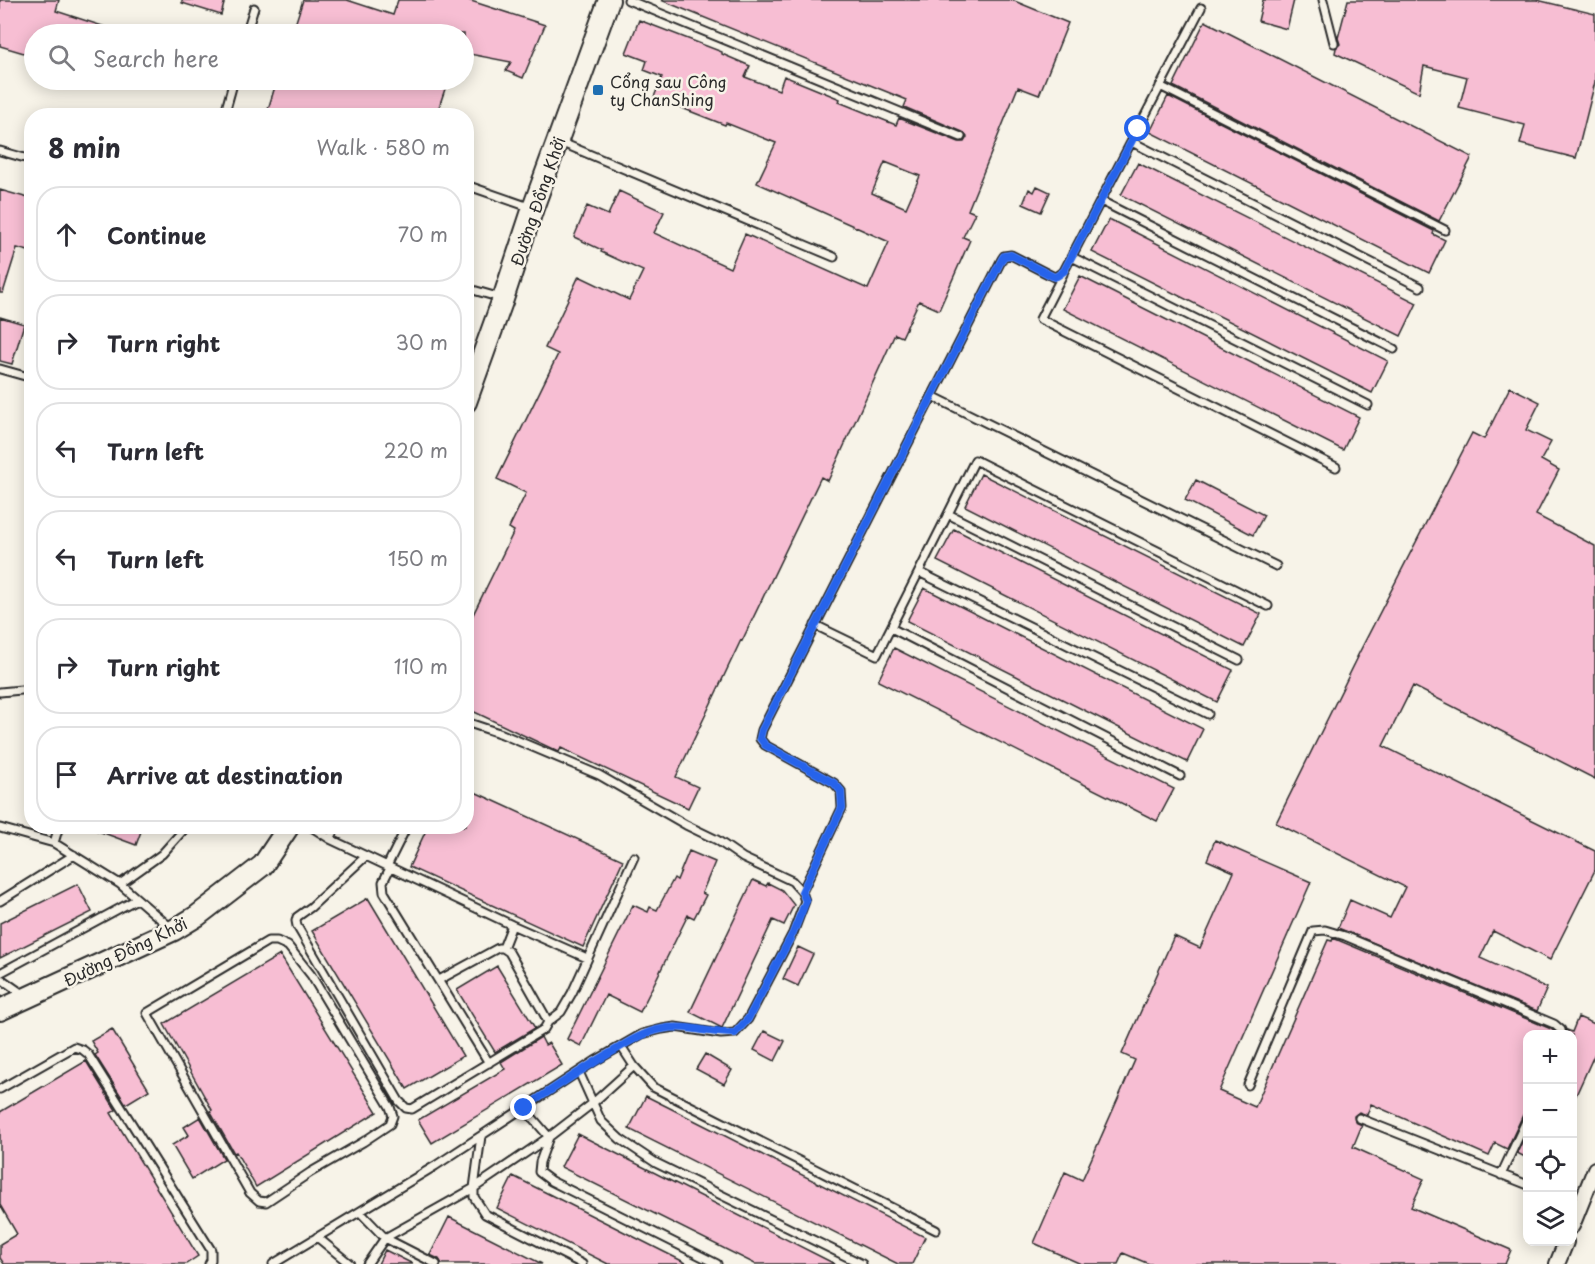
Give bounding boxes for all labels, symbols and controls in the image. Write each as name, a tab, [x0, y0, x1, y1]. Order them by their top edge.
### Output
search box	[24, 24, 474, 90]
icon: search	[45, 41, 78, 74]
text: Search here	[93, 41, 219, 74]
place label: Cổng sau Công ty ChanShing	[610, 69, 727, 111]
marker: Cổng sau Công ty ChanShing	[591, 83, 605, 97]
route start	[1124, 115, 1150, 141]
text: 8 min	[48, 128, 121, 167]
text: Walk · 580 m	[316, 132, 450, 162]
street label: Đường Đồng Khởi	[504, 133, 570, 269]
icon: ahead	[50, 218, 83, 251]
text: Continue	[107, 218, 206, 251]
text: 70 m	[398, 219, 448, 249]
icon: right	[50, 326, 83, 359]
text: Turn right	[107, 326, 220, 359]
text: 30 m	[395, 327, 448, 357]
icon: left	[50, 434, 83, 467]
text: Turn left	[107, 434, 204, 467]
text: 220 m	[384, 435, 448, 465]
icon: left	[50, 542, 83, 575]
text: Turn left	[107, 542, 204, 575]
text: 150 m	[388, 543, 448, 573]
icon: right	[50, 650, 83, 683]
text: Turn right	[107, 650, 220, 683]
text: 110 m	[394, 651, 448, 681]
icon: arrive	[50, 758, 83, 791]
text: Arrive at destination	[107, 758, 343, 791]
street label: Đường Đồng Khởi	[59, 911, 191, 991]
map controls	[1523, 1030, 1577, 1246]
button: +	[1523, 1030, 1577, 1084]
button: −	[1523, 1084, 1577, 1138]
route end	[510, 1094, 536, 1120]
button: locate	[1523, 1138, 1577, 1192]
button: layers	[1523, 1192, 1577, 1246]

